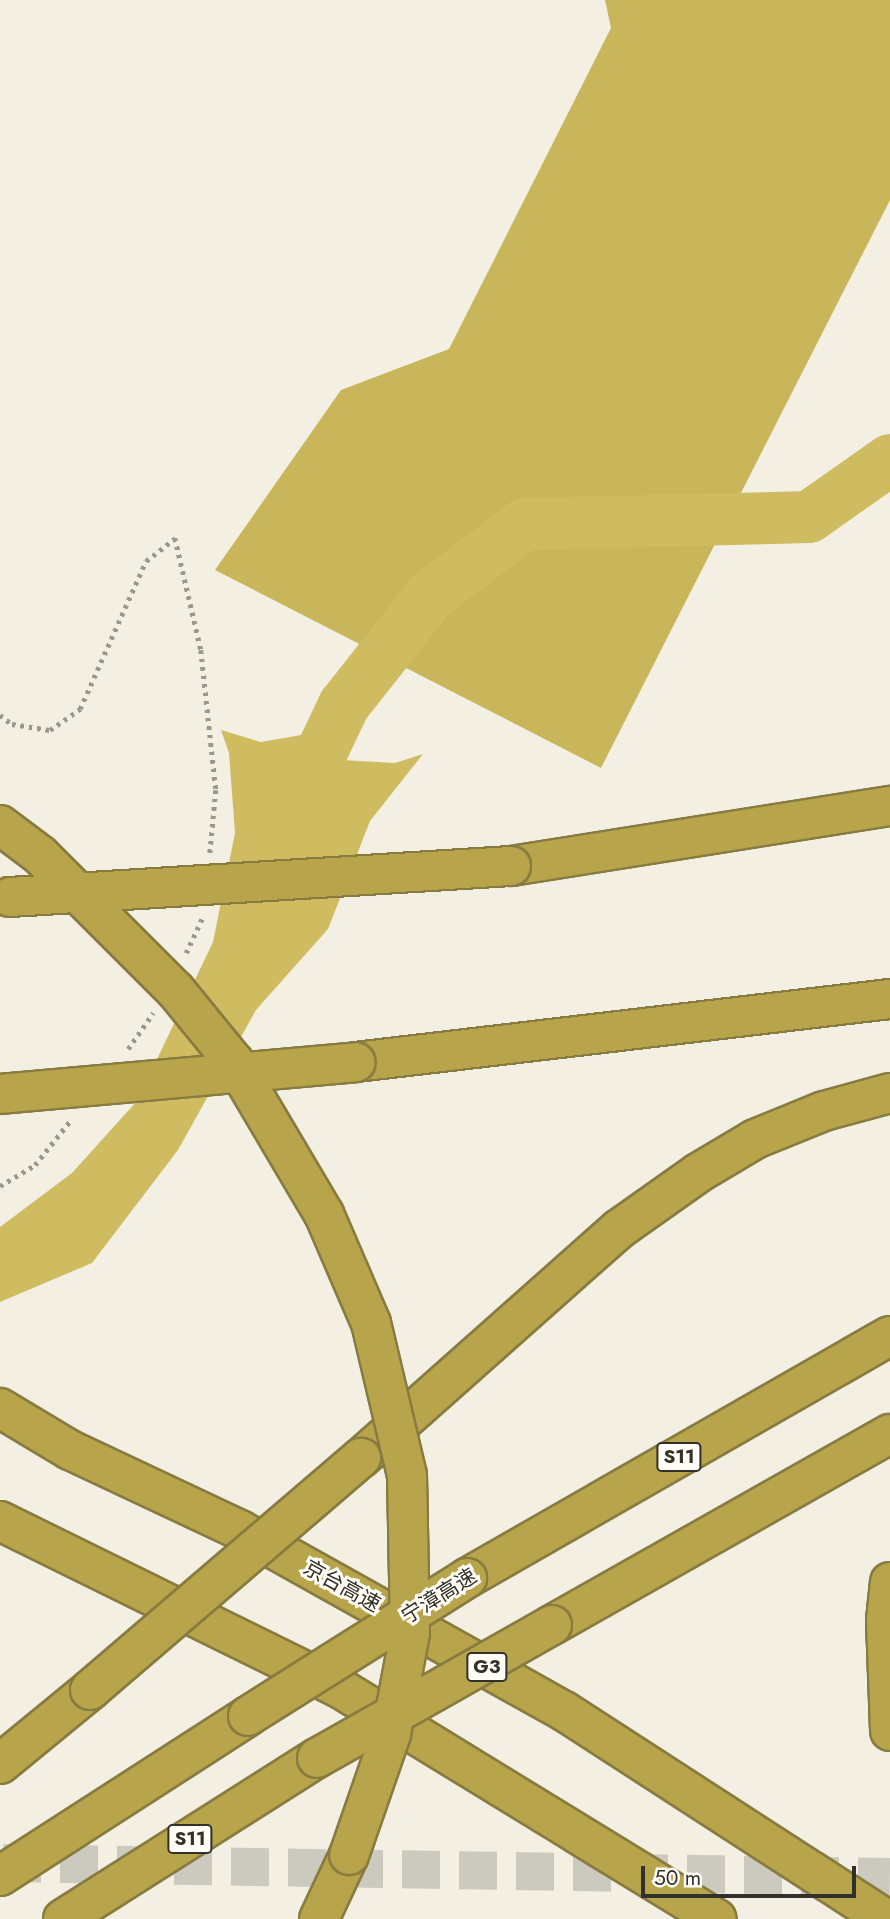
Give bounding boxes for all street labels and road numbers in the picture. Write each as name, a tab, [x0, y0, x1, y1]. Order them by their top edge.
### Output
road number: S11	[656, 1442, 702, 1472]
street label: 京台高速	[299, 1555, 385, 1617]
street label: 宁漳高速	[397, 1563, 481, 1629]
road number: G3	[466, 1652, 508, 1682]
road number: S11	[167, 1824, 213, 1854]

